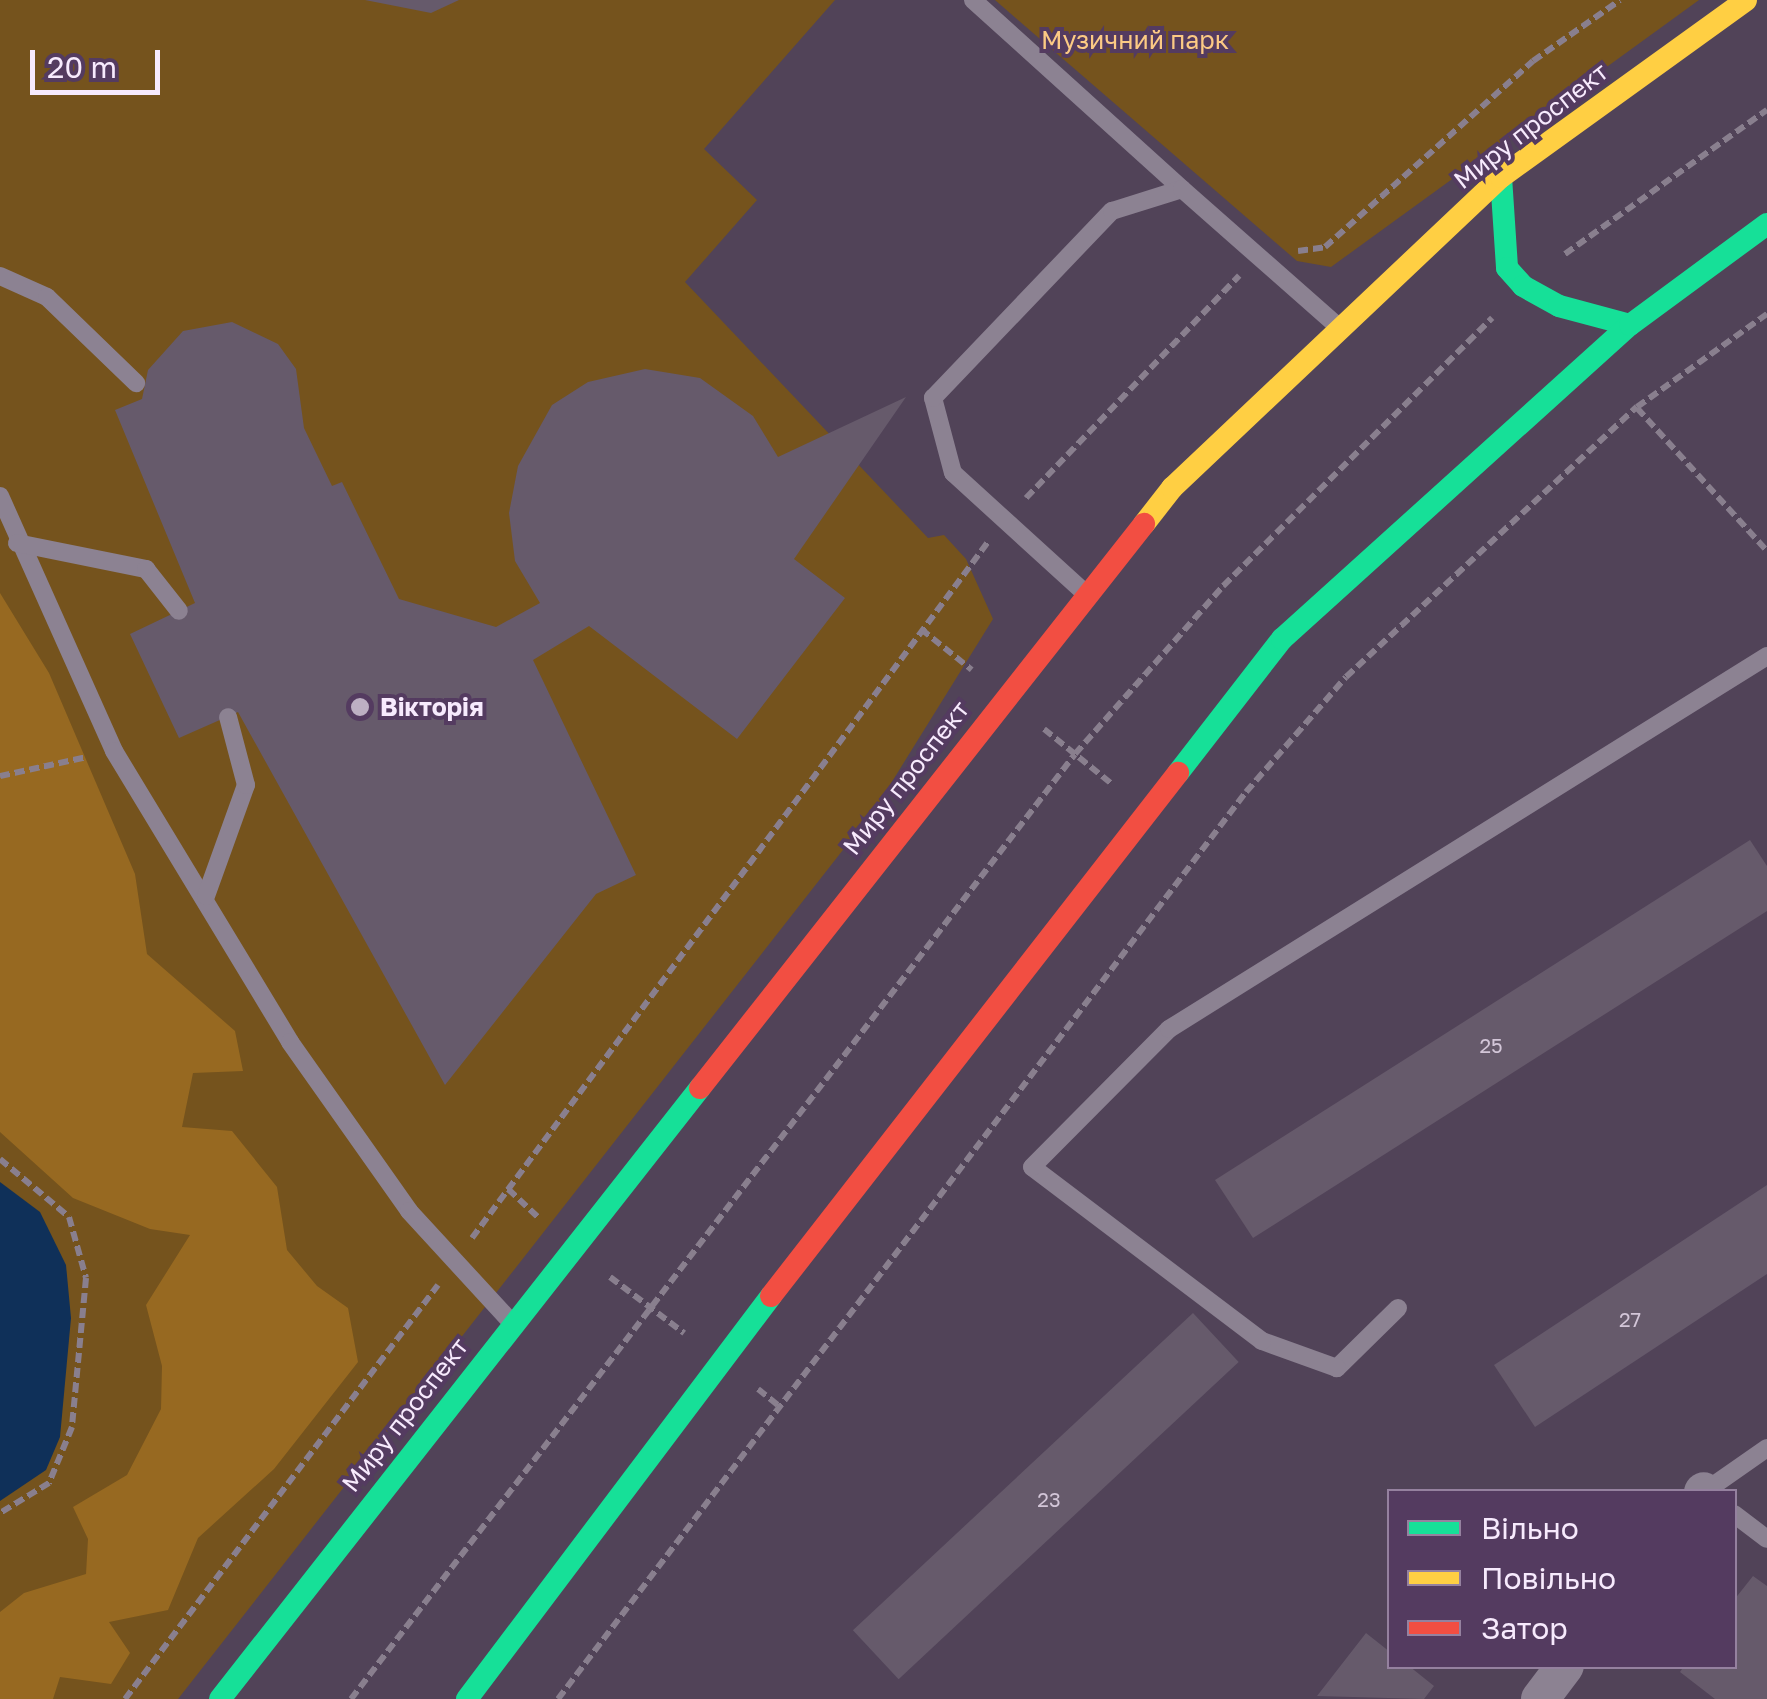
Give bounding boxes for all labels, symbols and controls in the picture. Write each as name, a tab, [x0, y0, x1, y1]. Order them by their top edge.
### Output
park label: Музичний парк	[1041, 25, 1229, 55]
scale bar	[35, 30, 165, 92]
text: 20 m	[47, 49, 117, 85]
street label: Миру проспект	[1448, 57, 1614, 195]
place label: Вікторія	[380, 692, 484, 722]
street label: Миру проспект	[837, 695, 975, 861]
marker: Вікторія	[349, 696, 371, 718]
house number: 25	[1479, 1033, 1503, 1057]
house number: 27	[1619, 1307, 1641, 1331]
street label: Миру проспект	[336, 1332, 474, 1498]
house number: 23	[1037, 1487, 1061, 1511]
legend	[1387, 1489, 1737, 1669]
text: Вільно	[1481, 1510, 1579, 1546]
text: Повільно	[1481, 1560, 1616, 1596]
text: Затор	[1481, 1610, 1568, 1646]

